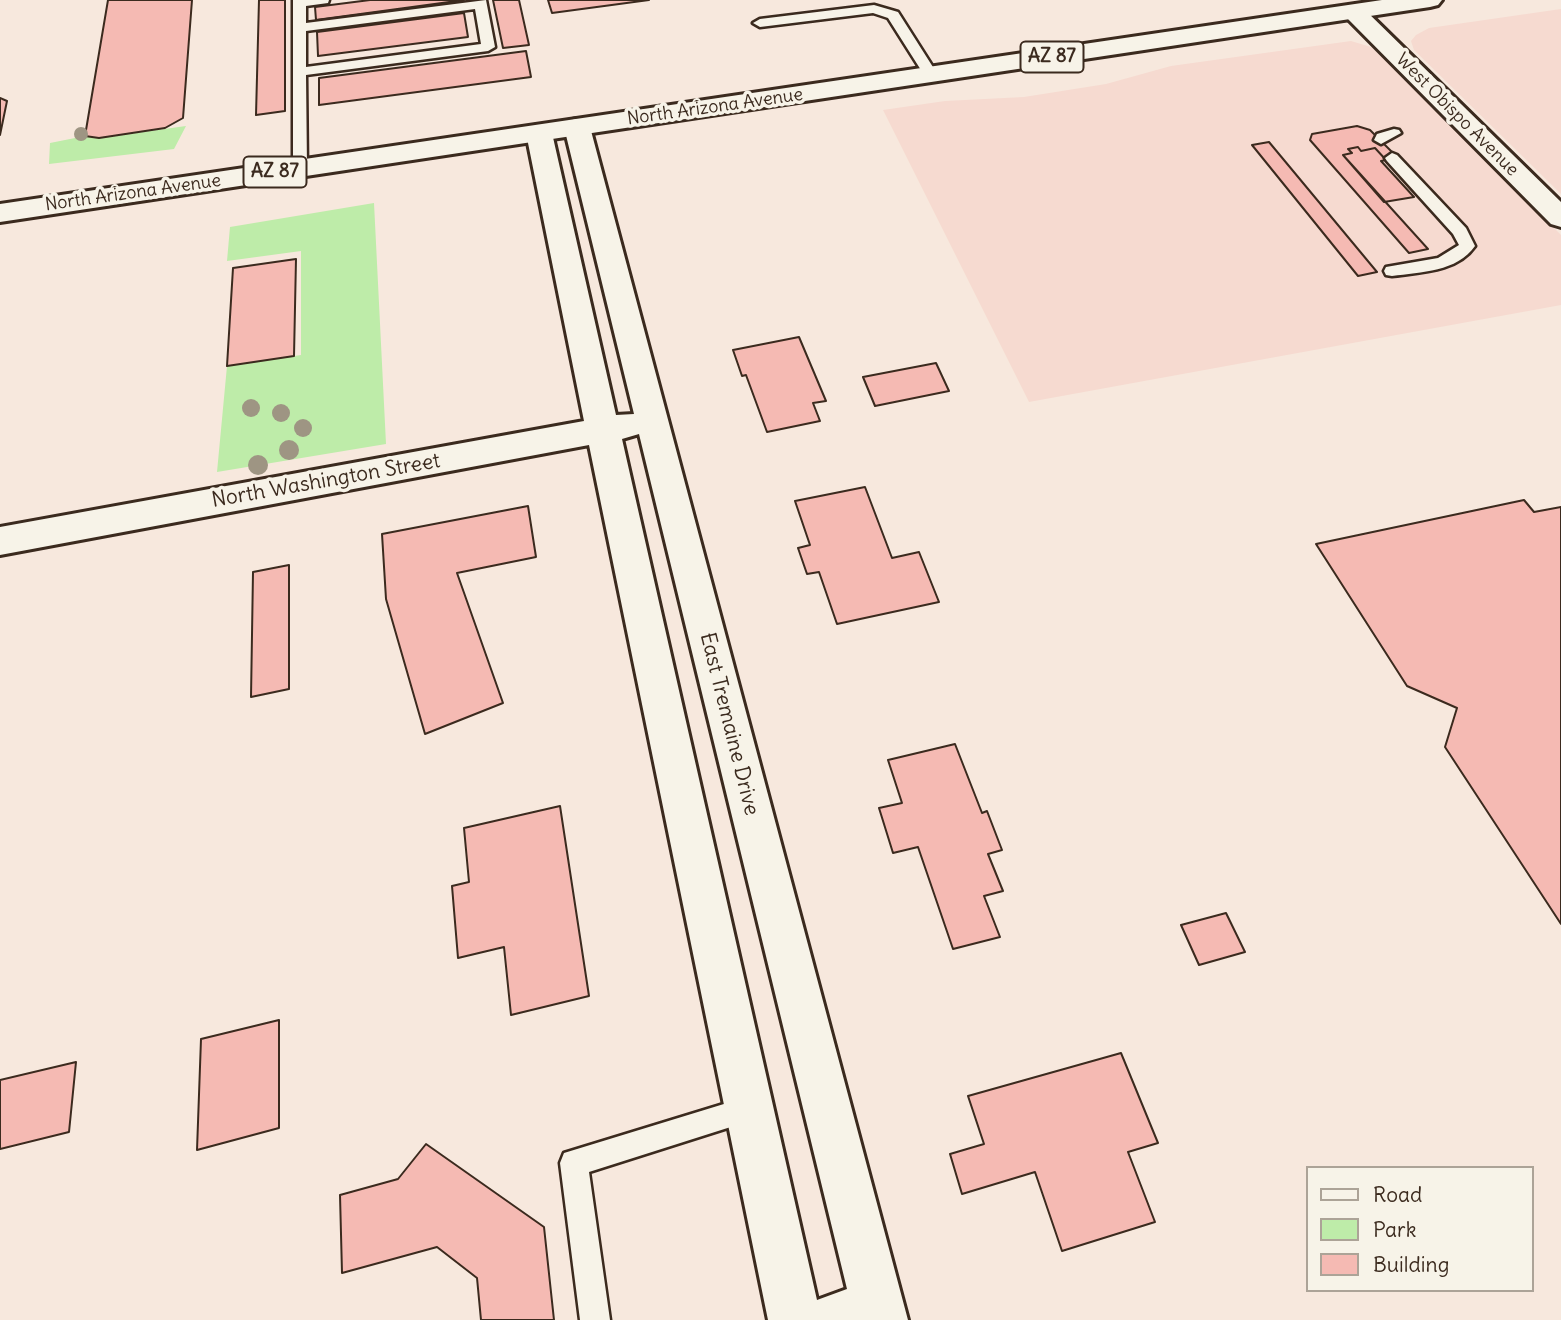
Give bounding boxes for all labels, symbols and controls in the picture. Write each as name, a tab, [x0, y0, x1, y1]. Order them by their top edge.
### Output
road number: AZ 87	[1020, 41, 1084, 72]
street label: West Obispo Avenue	[1391, 49, 1523, 181]
street label: North Arizona Avenue	[626, 84, 804, 130]
road number: AZ 87	[244, 156, 306, 188]
street label: North Arizona Avenue	[44, 170, 222, 216]
street label: North Washington Street	[210, 448, 442, 514]
street label: East Tremaine Drive	[694, 630, 764, 818]
legend	[1306, 1166, 1533, 1292]
text: Road	[1373, 1181, 1422, 1208]
text: Park	[1373, 1216, 1416, 1243]
text: Building	[1373, 1251, 1449, 1278]

